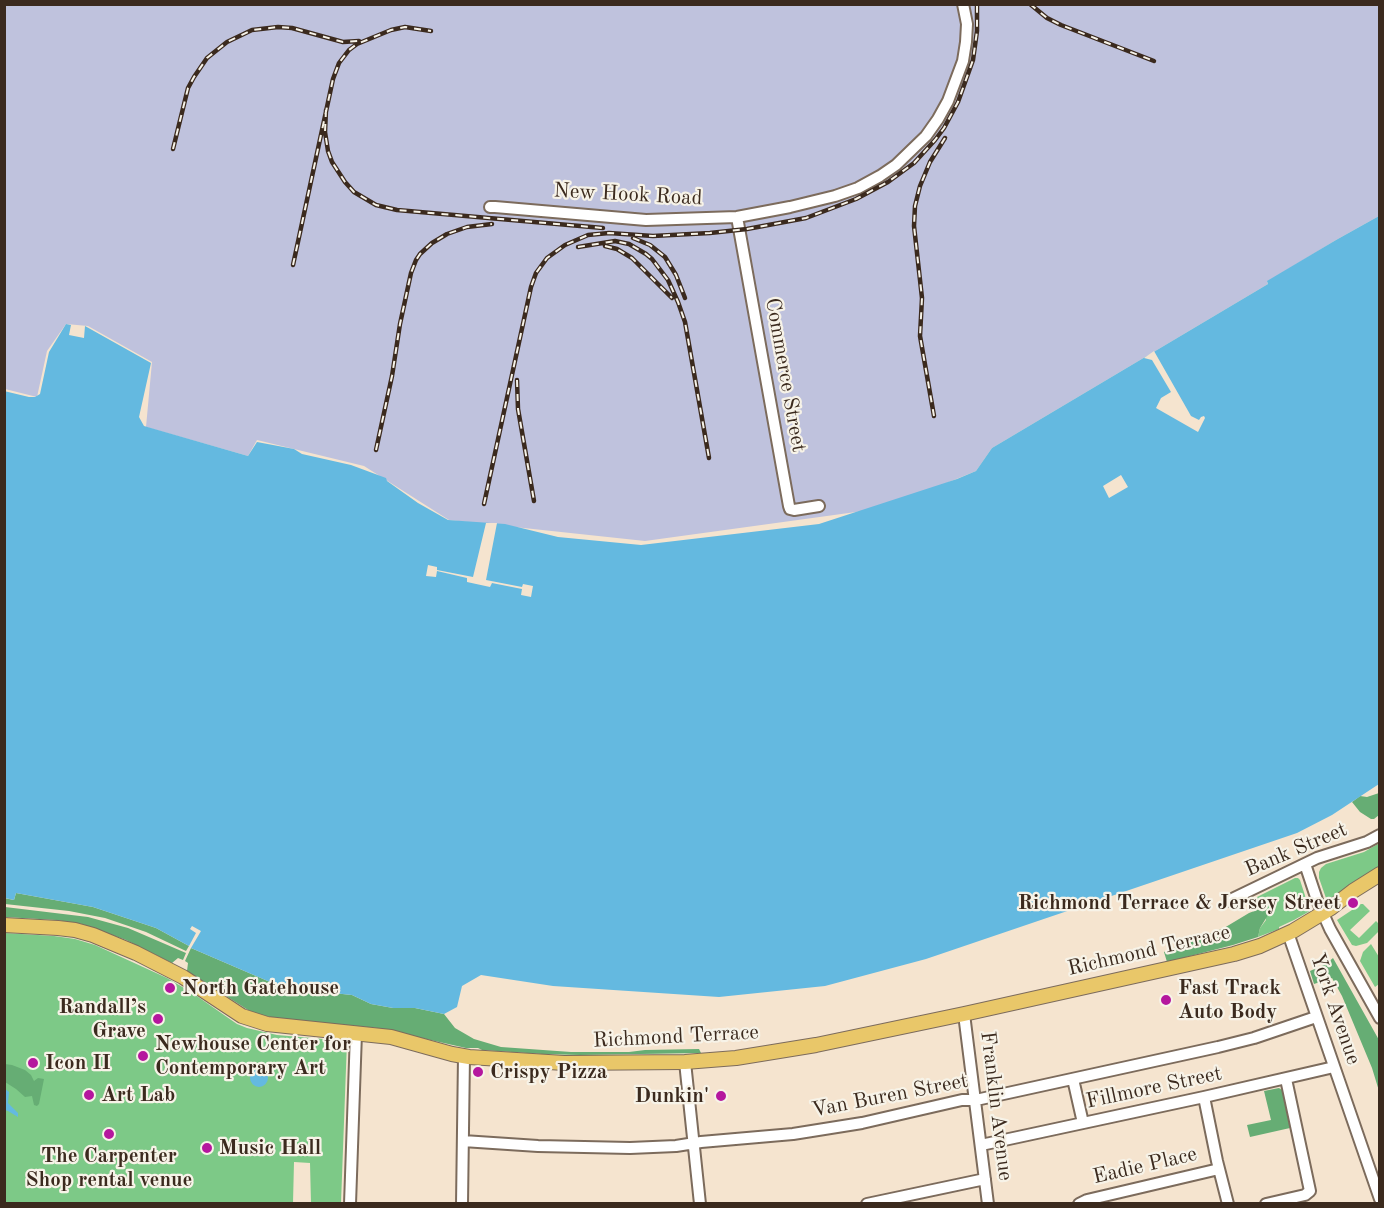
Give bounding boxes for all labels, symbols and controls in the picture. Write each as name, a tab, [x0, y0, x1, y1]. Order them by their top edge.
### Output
street label: New Hook Road	[553, 179, 703, 211]
street label: Commerce Street	[759, 296, 811, 454]
street label: Bank Street	[1241, 817, 1351, 883]
place label: Richmond Terrace & Jersey Street	[1018, 890, 1341, 916]
marker: Richmond Terrace & Jersey Street	[1346, 896, 1360, 910]
street label: Richmond Terrace	[1065, 920, 1233, 982]
street label: York Avenue	[1304, 950, 1366, 1068]
place label: North Gatehouse	[182, 975, 339, 1001]
place label: Fast Track Auto Body	[1178, 975, 1281, 1025]
marker: North Gatehouse	[163, 981, 177, 995]
marker: Fast Track Auto Body	[1159, 993, 1173, 1007]
place label: Randall’s Grave	[59, 994, 146, 1044]
marker: Randall’s Grave	[151, 1012, 165, 1026]
street label: Richmond Terrace	[592, 1020, 760, 1054]
street label: Franklin Avenue	[974, 1030, 1018, 1182]
place label: Newhouse Center for Contemporary Art	[155, 1031, 351, 1081]
marker: Newhouse Center for Contemporary Art	[136, 1049, 150, 1063]
place label: Icon II	[45, 1050, 111, 1076]
marker: Icon II	[26, 1056, 40, 1070]
place label: Crispy Pizza	[490, 1059, 607, 1085]
street label: Fillmore Street	[1084, 1061, 1224, 1115]
marker: Crispy Pizza	[471, 1065, 485, 1079]
street label: Van Buren Street	[810, 1068, 970, 1124]
place label: Art Lab	[101, 1082, 175, 1108]
place label: Dunkin'	[635, 1083, 709, 1109]
marker: Art Lab	[82, 1088, 96, 1102]
marker: Dunkin'	[714, 1089, 728, 1103]
marker: The Carpenter Shop rental venue	[102, 1127, 116, 1141]
place label: Music Hall	[219, 1135, 321, 1161]
marker: Music Hall	[200, 1141, 214, 1155]
street label: Eadie Place	[1090, 1142, 1200, 1190]
place label: The Carpenter Shop rental venue	[25, 1143, 193, 1193]

